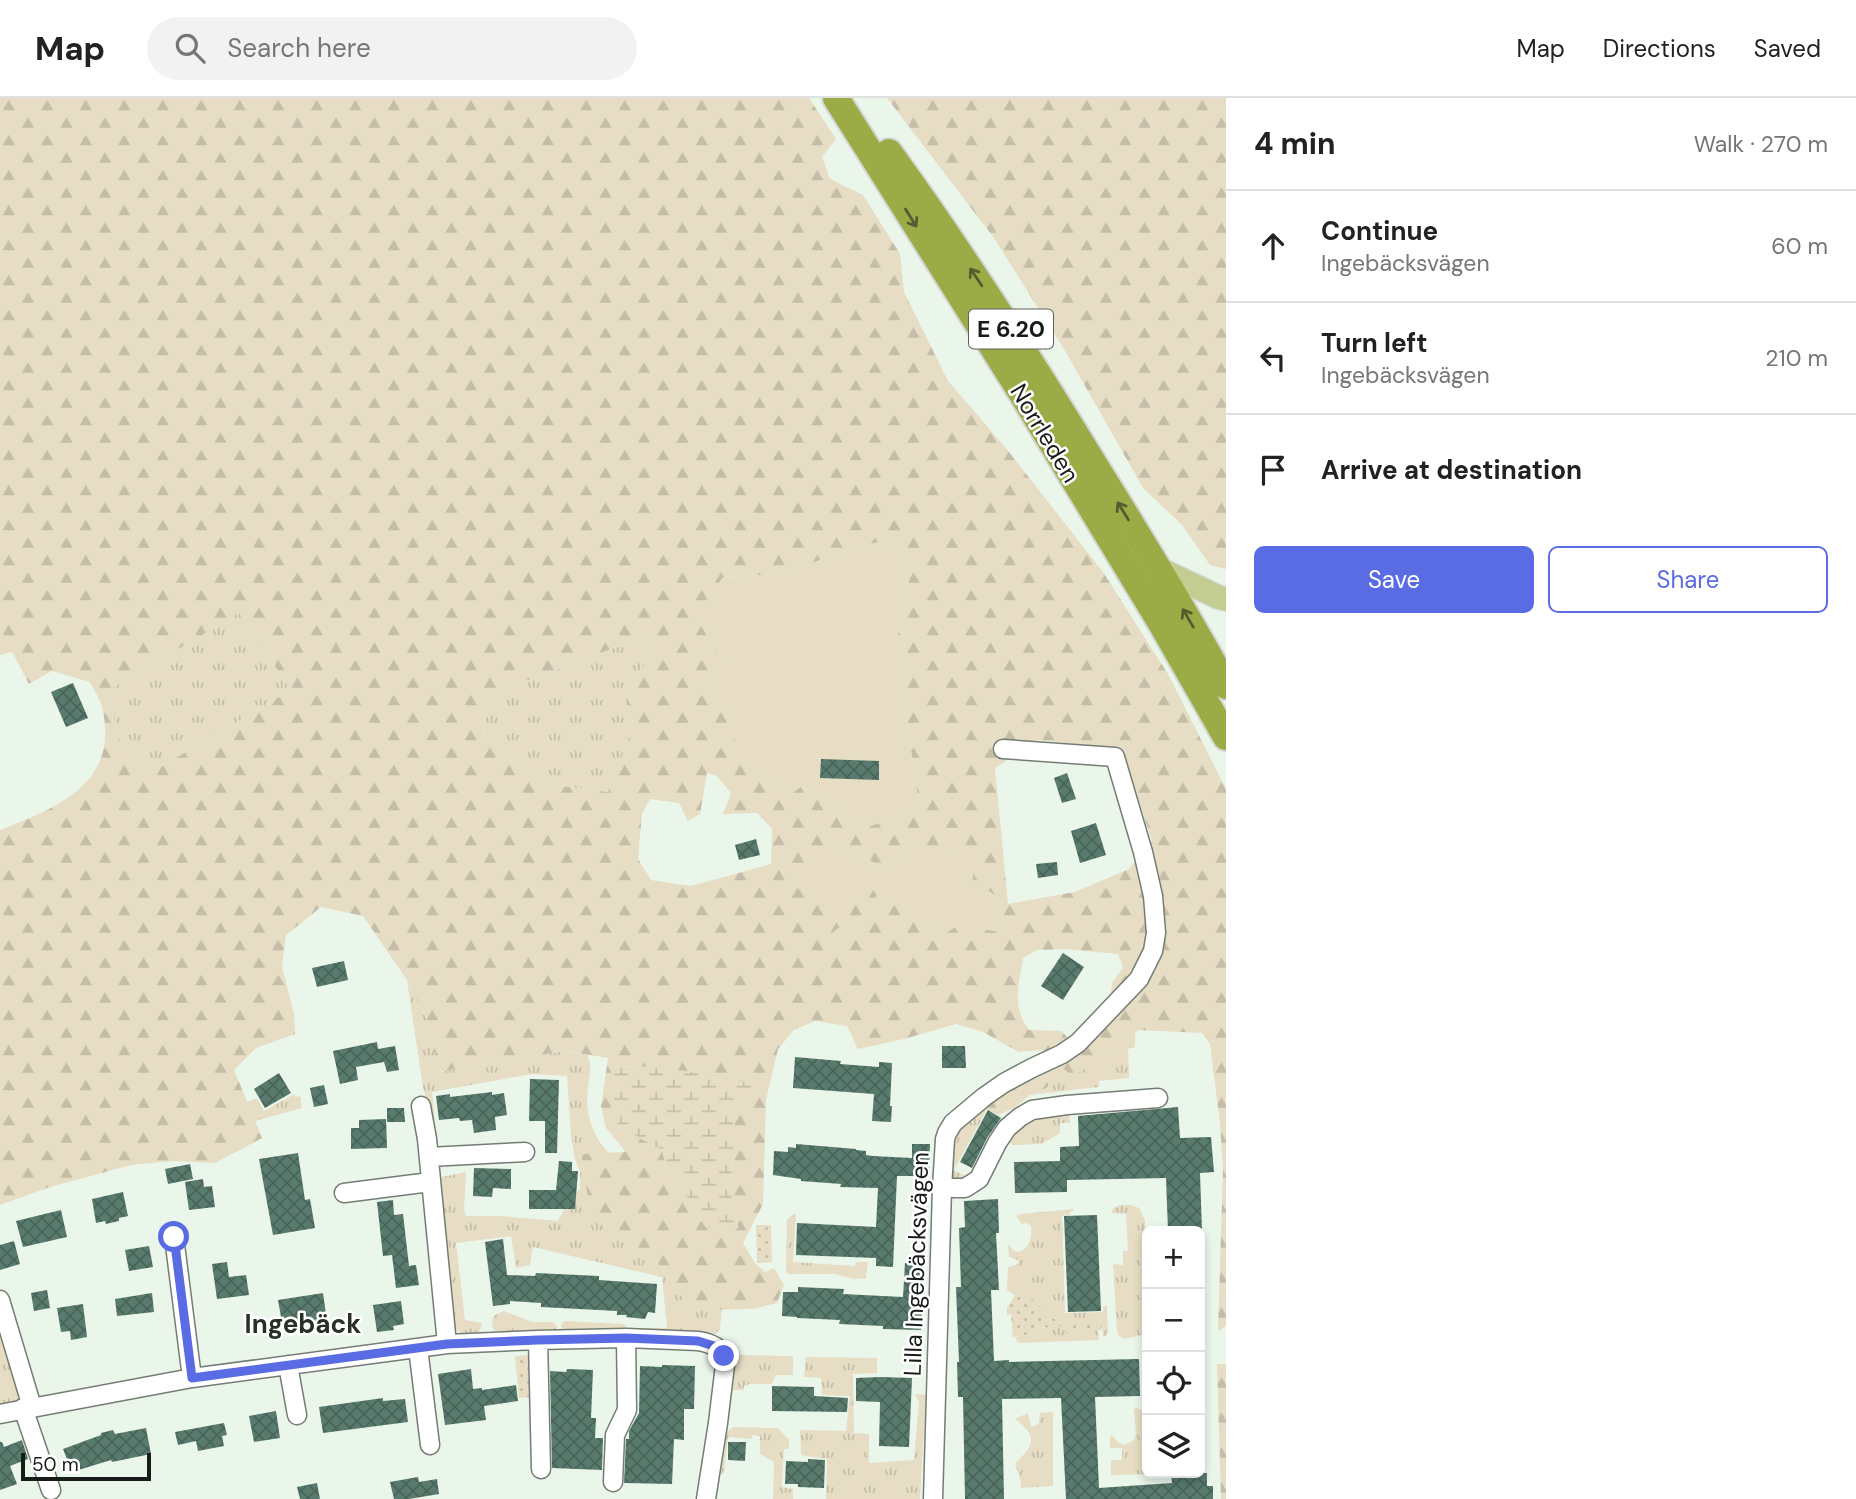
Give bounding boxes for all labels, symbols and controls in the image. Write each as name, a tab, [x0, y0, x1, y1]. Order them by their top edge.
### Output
search box	[147, 17, 637, 80]
text: Map	[35, 27, 105, 70]
icon: search	[171, 29, 209, 67]
text: Search here	[227, 31, 371, 65]
text: Map	[1517, 33, 1565, 64]
text: Directions	[1603, 33, 1716, 64]
text: Saved	[1754, 33, 1821, 64]
text: 4 min	[1254, 124, 1336, 163]
text: Walk · 270 m	[1694, 129, 1828, 159]
one-way arrow	[904, 208, 919, 227]
text: Continue	[1321, 214, 1438, 248]
icon: ahead	[1254, 227, 1292, 265]
text: 60 m	[1771, 231, 1828, 261]
text: Ingebäcksvägen	[1321, 248, 1490, 278]
one-way arrow	[969, 268, 983, 287]
road number: E 6.20	[969, 310, 1053, 348]
text: Turn left	[1321, 326, 1428, 360]
icon: left	[1254, 339, 1292, 377]
text: 210 m	[1765, 343, 1828, 373]
text: Ingebäcksvägen	[1321, 360, 1490, 390]
street label: Norrleden	[1003, 378, 1087, 488]
icon: arrive	[1254, 451, 1292, 489]
text: Arrive at destination	[1321, 453, 1582, 487]
one-way arrow	[1116, 501, 1130, 521]
button: Save	[1254, 546, 1534, 613]
button: Share	[1548, 546, 1828, 613]
one-way arrow	[1181, 608, 1194, 629]
street label: Lilla Ingebäcksvägen	[897, 1151, 935, 1377]
route start	[158, 1221, 189, 1252]
map controls	[1142, 1226, 1205, 1478]
button: +	[1142, 1226, 1205, 1289]
button: −	[1142, 1289, 1205, 1352]
district label: Ingebäck	[245, 1307, 361, 1341]
route end	[708, 1340, 739, 1371]
button: locate	[1142, 1352, 1205, 1415]
button: layers	[1142, 1415, 1205, 1478]
scale bar	[21, 1450, 150, 1482]
text: 50 m	[32, 1452, 79, 1477]

